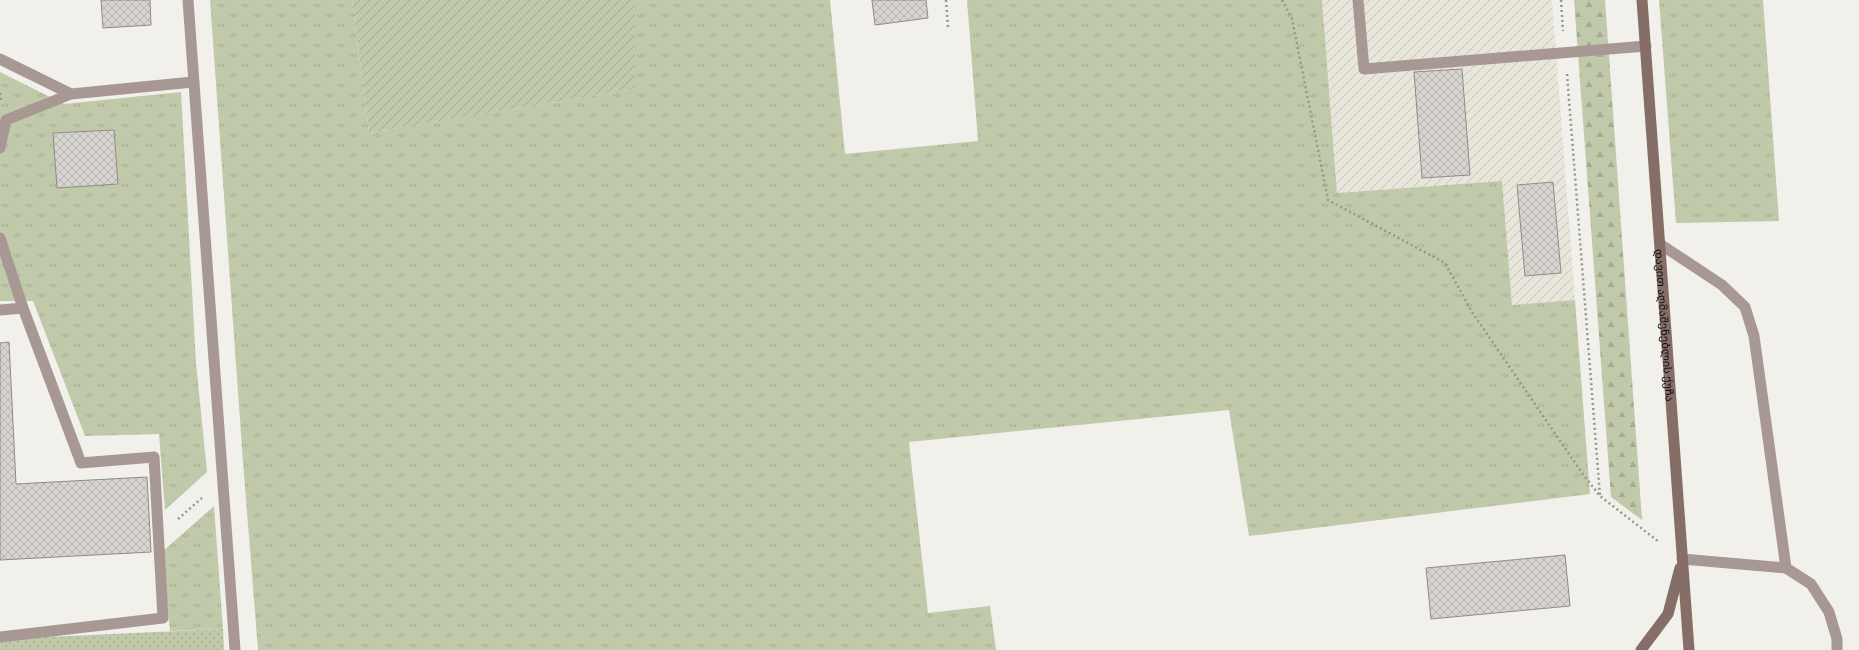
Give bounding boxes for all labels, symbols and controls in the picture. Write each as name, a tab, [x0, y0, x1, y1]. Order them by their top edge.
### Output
street label: დავით აღმაშენებლის ქუჩა	[1652, 248, 1679, 402]

